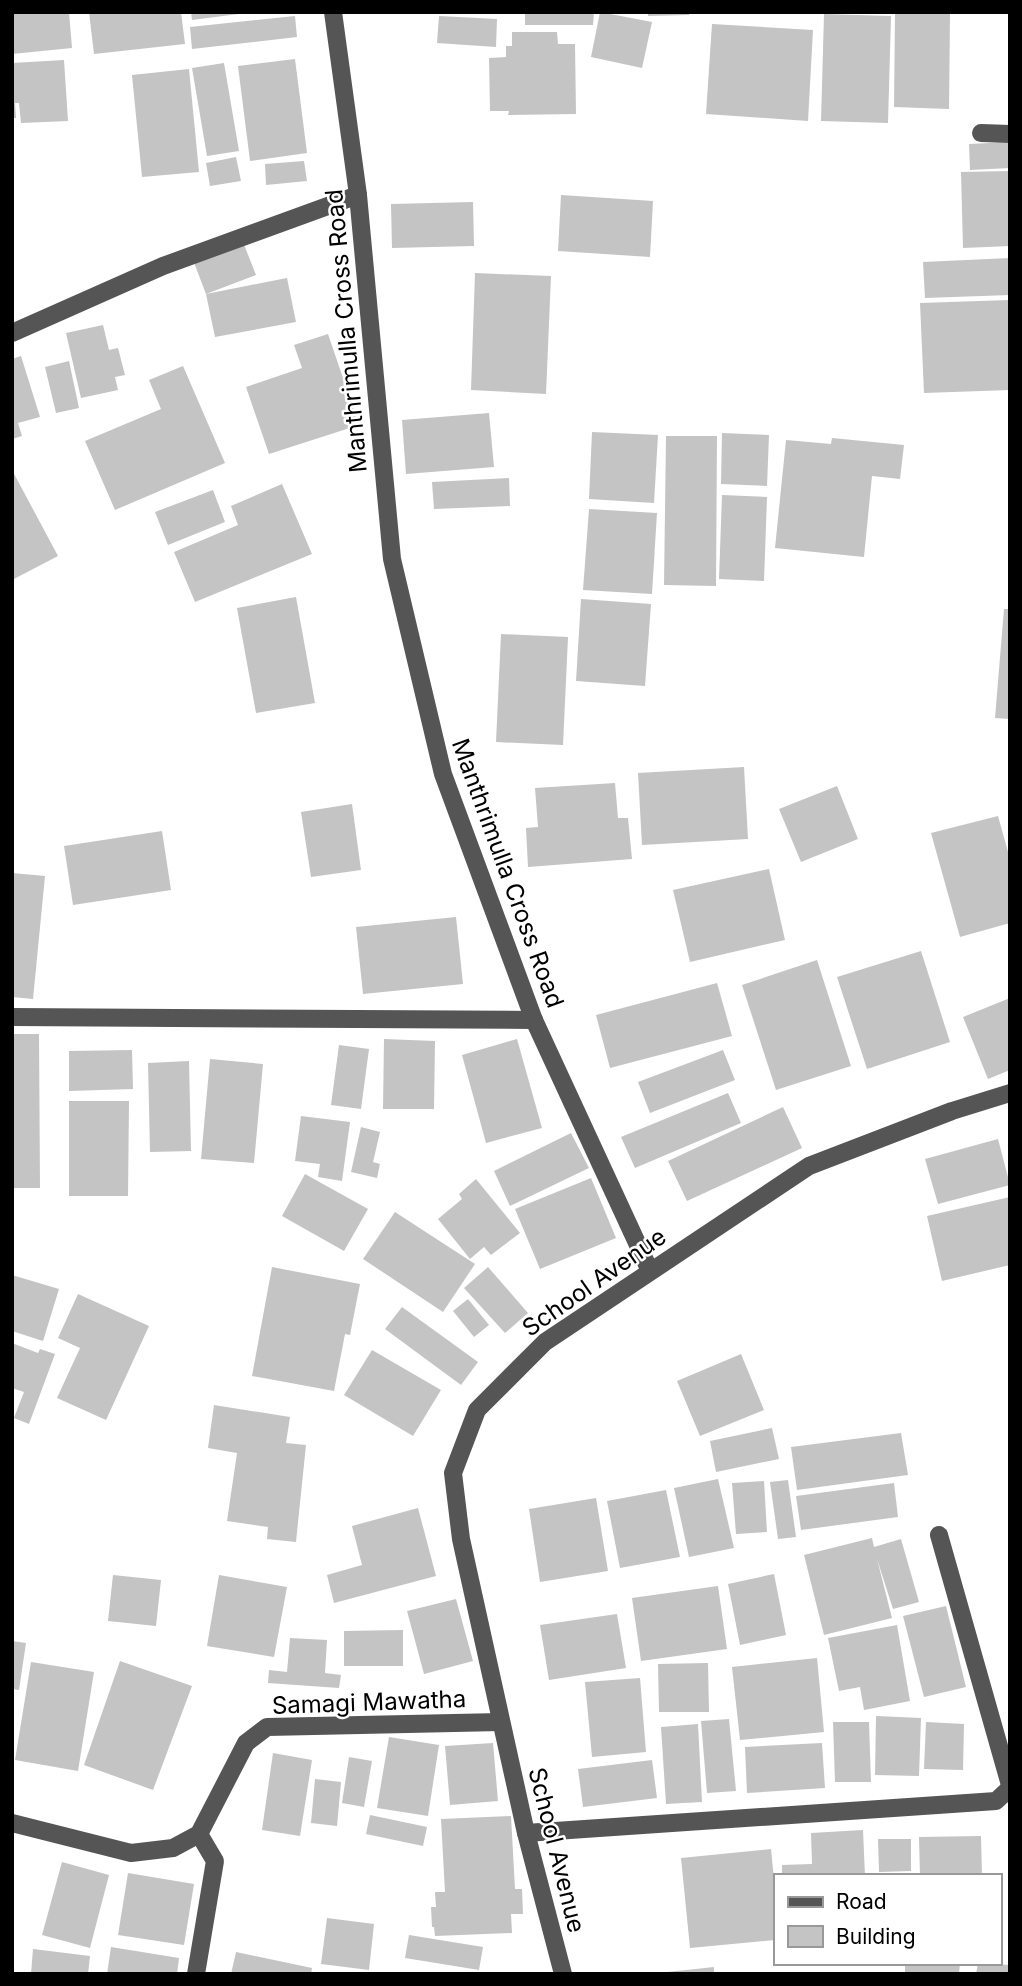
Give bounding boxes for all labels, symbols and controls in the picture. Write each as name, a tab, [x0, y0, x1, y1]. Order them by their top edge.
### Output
street label: Manthrimulla Cross Road	[319, 188, 373, 474]
street label: Manthrimulla Cross Road	[446, 735, 570, 1011]
street label: School Avenue	[516, 1222, 672, 1342]
street label: Samagi Mawatha	[271, 1684, 467, 1720]
street label: School Avenue	[522, 1765, 592, 1935]
legend	[774, 1874, 1001, 1965]
text: Road	[836, 1889, 887, 1914]
text: Building	[836, 1924, 916, 1949]

